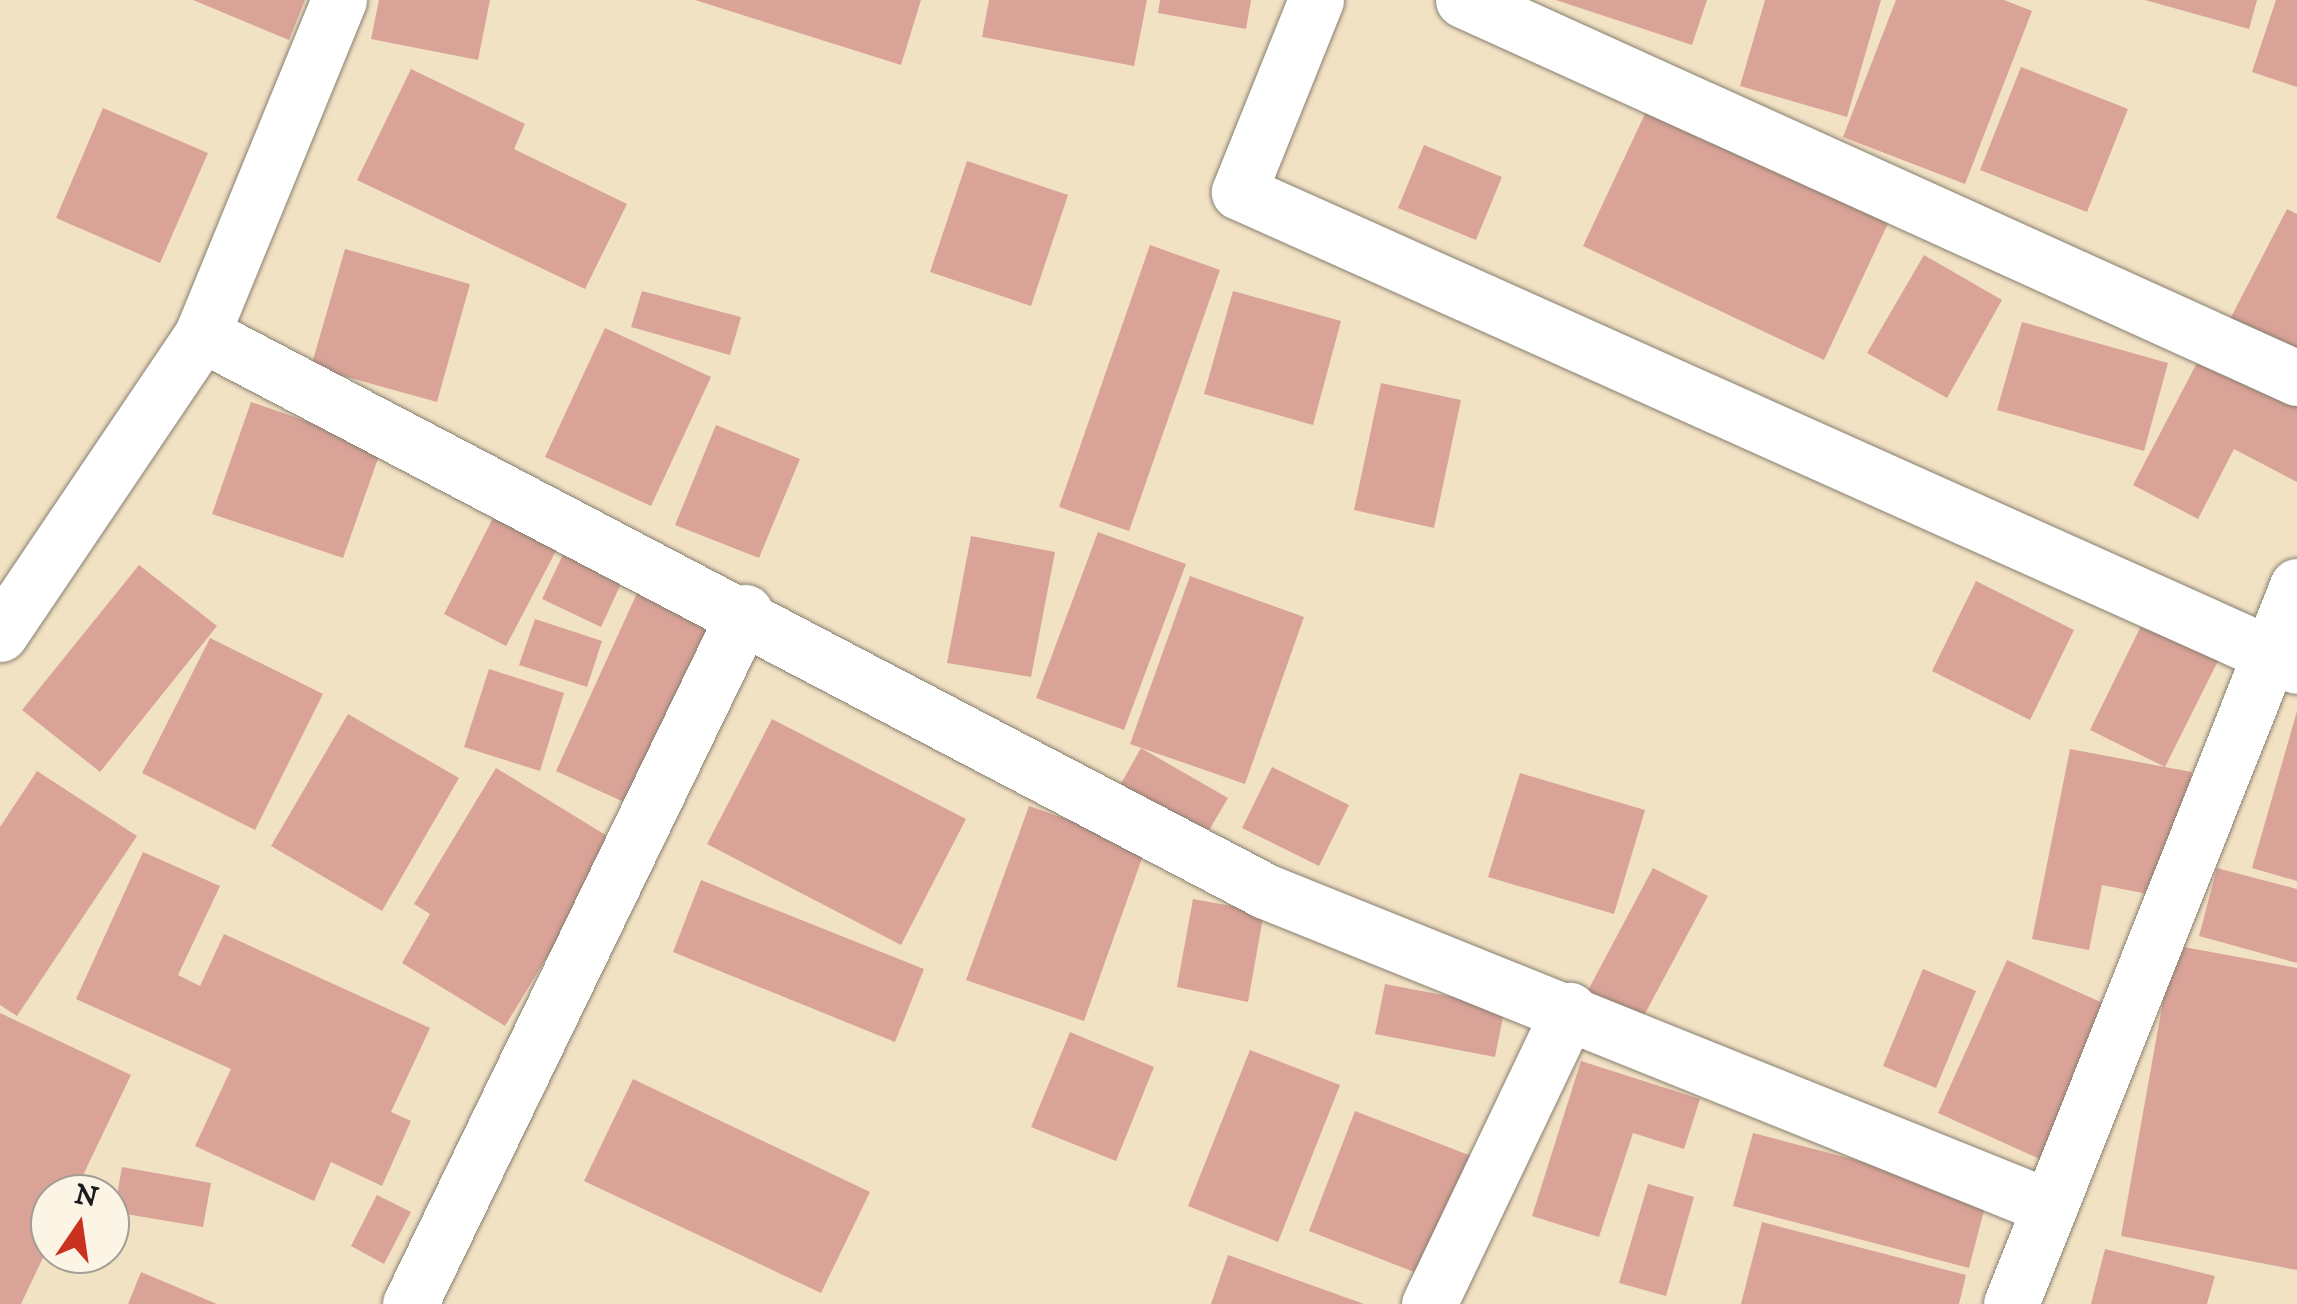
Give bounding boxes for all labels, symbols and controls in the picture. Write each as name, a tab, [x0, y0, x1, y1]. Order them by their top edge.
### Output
north arrow	[30, 1174, 130, 1274]
text: N	[71, 1177, 102, 1216]

